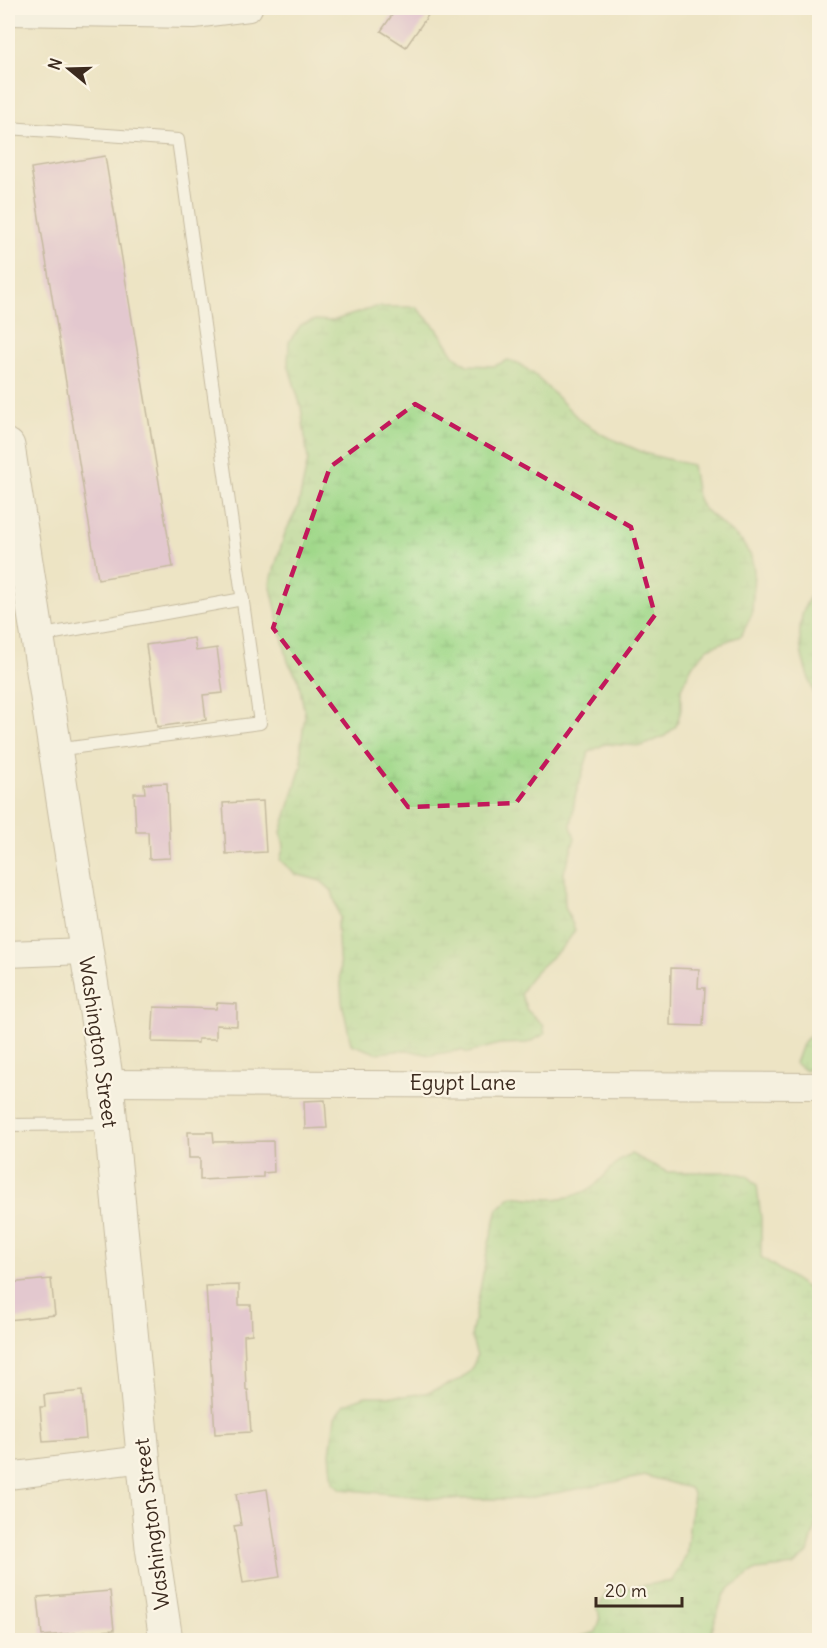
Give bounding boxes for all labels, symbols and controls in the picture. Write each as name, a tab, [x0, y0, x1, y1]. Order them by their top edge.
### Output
north arrow	[39, 39, 99, 99]
text: N	[44, 56, 66, 73]
street label: Washington Street	[73, 955, 124, 1129]
street label: Egypt Lane	[410, 1069, 516, 1096]
street label: Washington Street	[128, 1437, 175, 1611]
scale bar	[596, 1570, 682, 1608]
text: 20 m	[605, 1579, 647, 1602]

